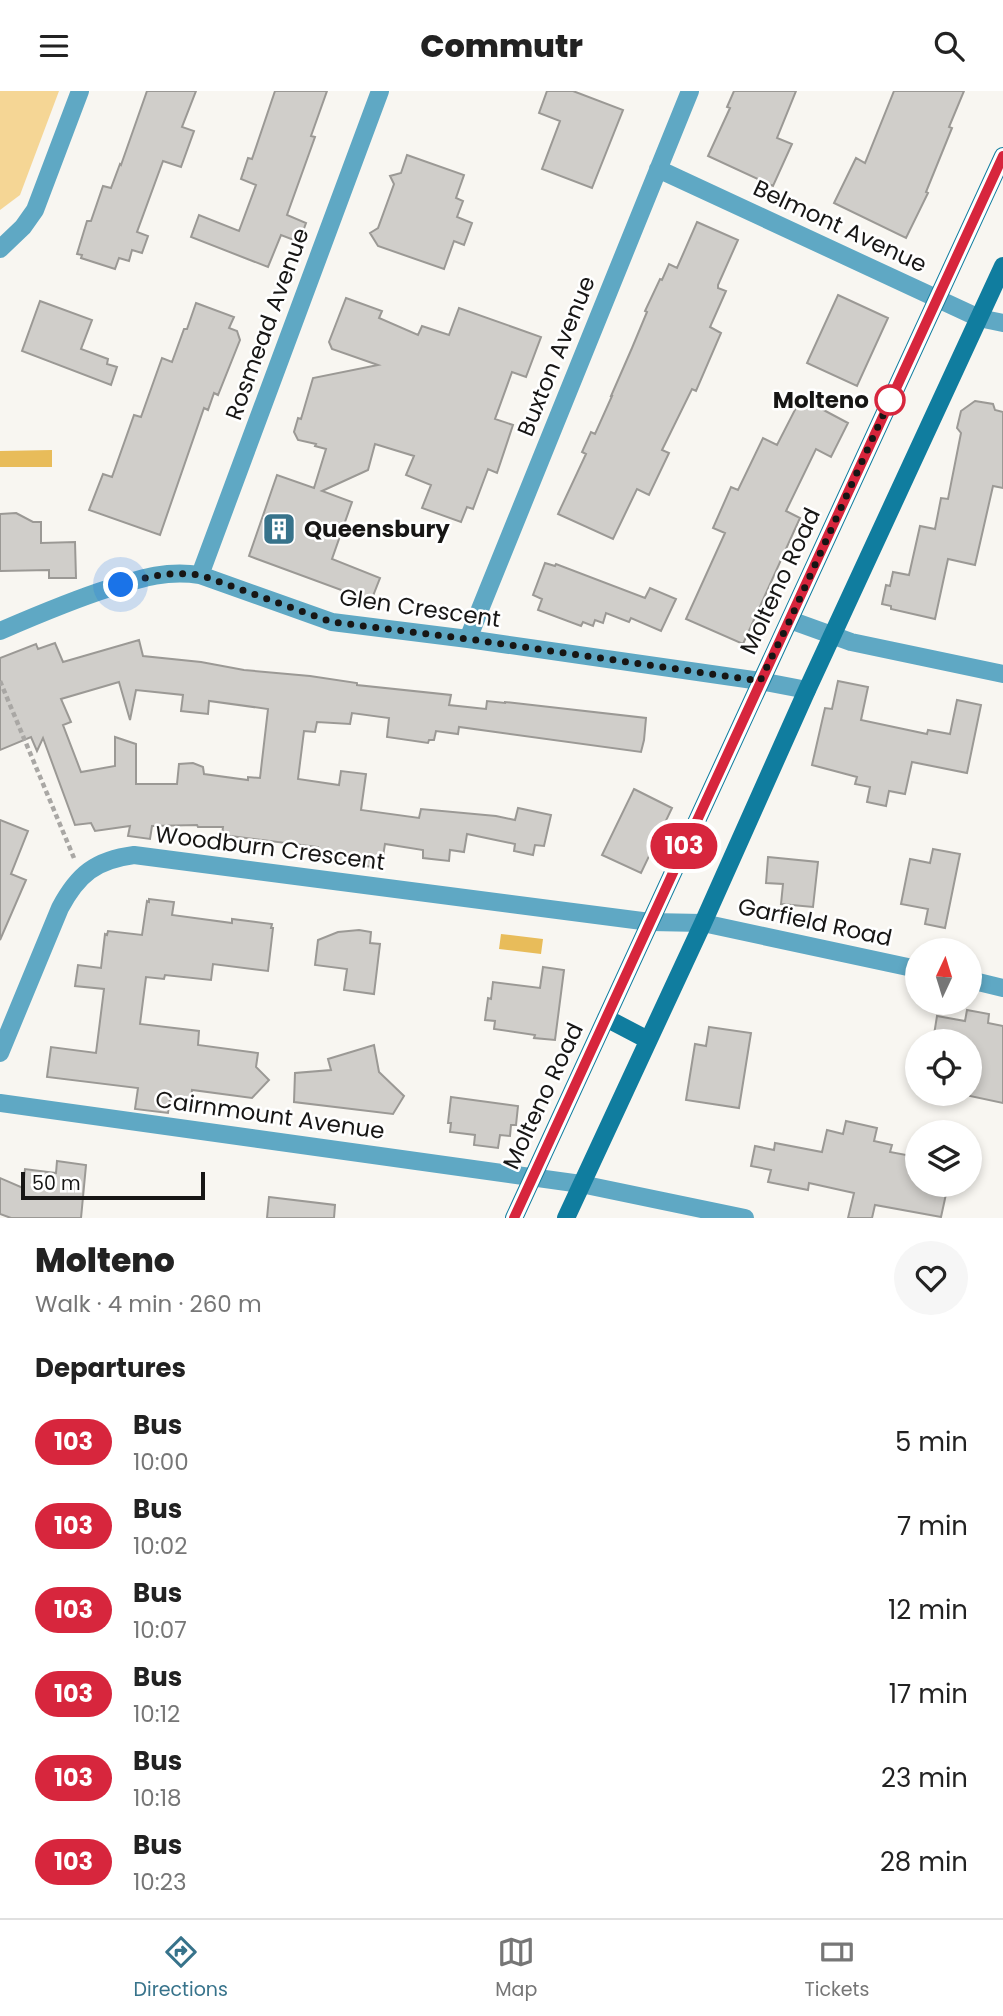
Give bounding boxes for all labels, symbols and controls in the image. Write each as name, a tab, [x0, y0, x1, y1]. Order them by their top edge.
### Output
text: Commutr	[420, 23, 583, 68]
icon: menu	[35, 27, 73, 65]
icon: search	[930, 27, 968, 65]
street label: Belmont Avenue	[748, 172, 932, 280]
street label: Rosmead Avenue	[217, 223, 317, 425]
street label: Buxton Avenue	[509, 271, 603, 441]
place label: Molteno	[773, 384, 869, 416]
marker: Molteno	[875, 385, 905, 415]
street label: Molteno Road	[732, 503, 828, 659]
building icon: Queensbury	[260, 510, 298, 548]
place label: Queensbury	[304, 513, 450, 545]
your location	[103, 567, 138, 602]
street label: Glen Crescent	[337, 581, 503, 635]
street label: Woodburn Crescent	[153, 818, 387, 878]
line badge: 103	[644, 823, 724, 869]
text: 103	[664, 829, 704, 862]
street label: Garfield Road	[735, 890, 895, 954]
north arrow	[905, 938, 982, 1015]
map controls	[905, 938, 982, 1197]
street label: Molteno Road	[495, 1018, 591, 1174]
button: locate	[905, 1029, 982, 1106]
street label: Cairnmount Avenue	[153, 1083, 387, 1147]
button: layers	[905, 1120, 982, 1197]
scale bar	[21, 1169, 205, 1201]
text: 50 m	[32, 1170, 81, 1197]
text: Molteno	[35, 1237, 175, 1284]
button: heart	[894, 1241, 968, 1315]
text: Walk · 4 min · 260 m	[35, 1288, 262, 1320]
text: Departures	[35, 1350, 186, 1386]
text: Bus	[133, 1407, 182, 1443]
text: 5 min	[895, 1424, 968, 1460]
text: 103	[54, 1425, 93, 1458]
text: 10:00	[133, 1446, 189, 1478]
text: Bus	[133, 1491, 182, 1527]
text: 7 min	[897, 1508, 968, 1544]
text: 103	[54, 1509, 93, 1542]
text: 10:02	[133, 1530, 187, 1562]
text: Bus	[133, 1575, 182, 1611]
text: 12 min	[888, 1592, 968, 1628]
text: 103	[54, 1593, 93, 1626]
text: 10:07	[133, 1614, 187, 1646]
text: Bus	[133, 1659, 182, 1695]
text: 17 min	[889, 1676, 968, 1712]
text: 103	[54, 1677, 93, 1710]
text: 10:12	[133, 1698, 180, 1730]
text: Bus	[133, 1743, 182, 1779]
text: 23 min	[881, 1760, 968, 1796]
text: 103	[54, 1761, 93, 1794]
text: 10:18	[133, 1782, 182, 1814]
text: Bus	[133, 1827, 182, 1863]
text: 28 min	[880, 1844, 968, 1880]
text: 103	[54, 1845, 93, 1878]
text: 10:23	[133, 1866, 186, 1898]
tab: Directions	[134, 1933, 228, 2004]
tab: Map	[495, 1933, 537, 2004]
tab: Tickets	[804, 1933, 869, 2004]

